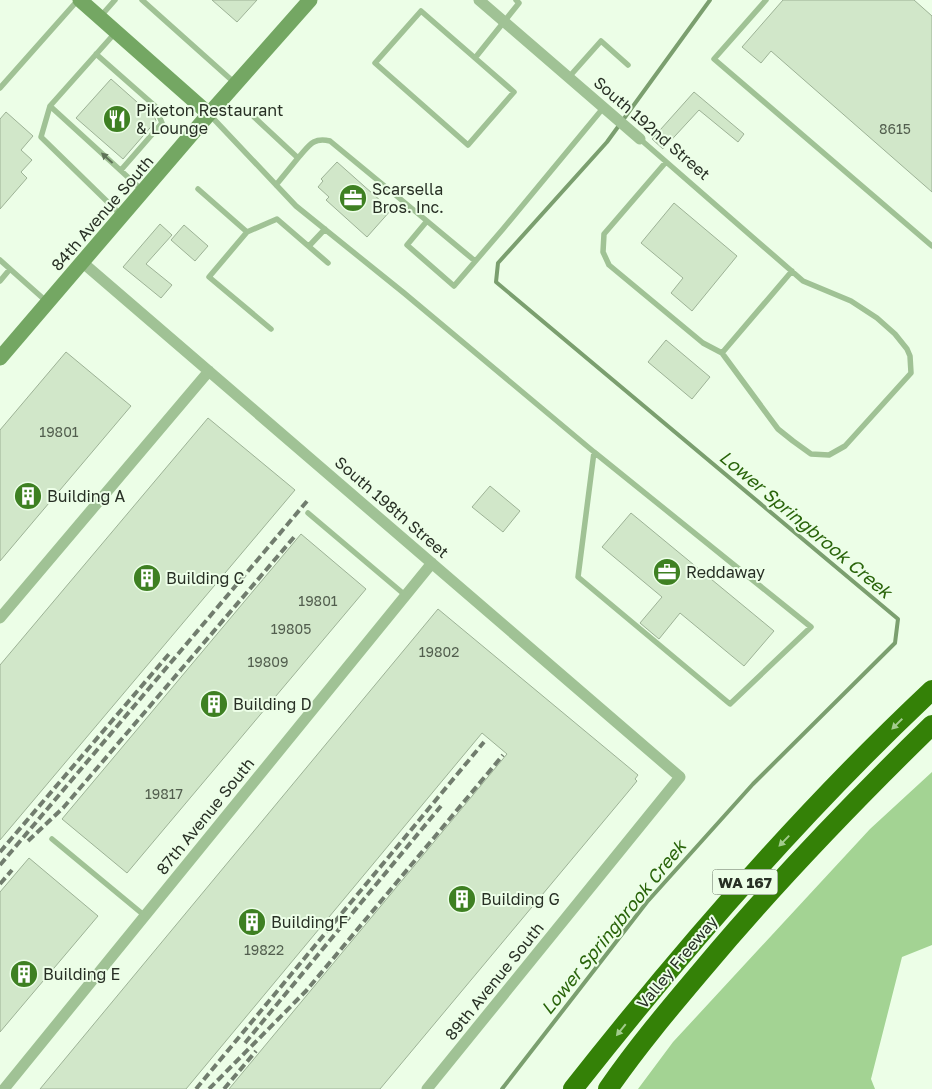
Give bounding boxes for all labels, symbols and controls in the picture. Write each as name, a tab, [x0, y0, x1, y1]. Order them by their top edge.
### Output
street label: South 192nd Street	[590, 72, 714, 184]
place label: Piketon Restaurant & Lounge	[136, 100, 283, 138]
restaurant icon: Piketon Restaurant & Lounge	[102, 104, 132, 134]
house number: 8615	[879, 120, 911, 137]
street label: 84th Avenue South	[47, 151, 157, 275]
one-way arrow	[102, 152, 114, 164]
place label: Scarsella Bros. Inc.	[372, 179, 444, 217]
office icon: Scarsella Bros. Inc.	[338, 183, 368, 213]
house number: 19801	[39, 423, 79, 440]
water label: Lower Springbrook Creek	[715, 446, 898, 604]
street label: South 198th Street	[331, 452, 453, 562]
building icon: Building A	[13, 481, 43, 511]
place label: Building A	[47, 486, 125, 506]
office icon: Reddaway	[652, 557, 682, 587]
place label: Reddaway	[686, 562, 765, 582]
building icon: Building C	[132, 563, 162, 593]
place label: Building C	[166, 568, 244, 588]
house number: 19801	[298, 592, 338, 609]
house number: 19805	[271, 620, 311, 637]
house number: 19802	[419, 643, 459, 660]
house number: 19809	[248, 653, 288, 670]
building icon: Building D	[199, 689, 229, 719]
place label: Building D	[233, 694, 312, 714]
one-way arrow	[891, 718, 903, 730]
street label: 87th Avenue South	[152, 753, 258, 879]
house number: 19817	[145, 785, 183, 802]
water label: Lower Springbrook Creek	[536, 834, 691, 1019]
one-way arrow	[778, 834, 790, 846]
road number: WA 167	[712, 870, 778, 894]
building icon: Building G	[447, 884, 477, 914]
place label: Building G	[481, 889, 560, 909]
building icon: Building F	[237, 907, 267, 937]
street label: Valley Freeway	[632, 911, 722, 1013]
place label: Building F	[271, 912, 348, 932]
street label: 89th Avenue South	[440, 918, 548, 1044]
house number: 19822	[244, 941, 284, 958]
building icon: Building E	[9, 959, 39, 989]
place label: Building E	[43, 964, 120, 984]
one-way arrow	[615, 1023, 626, 1036]

